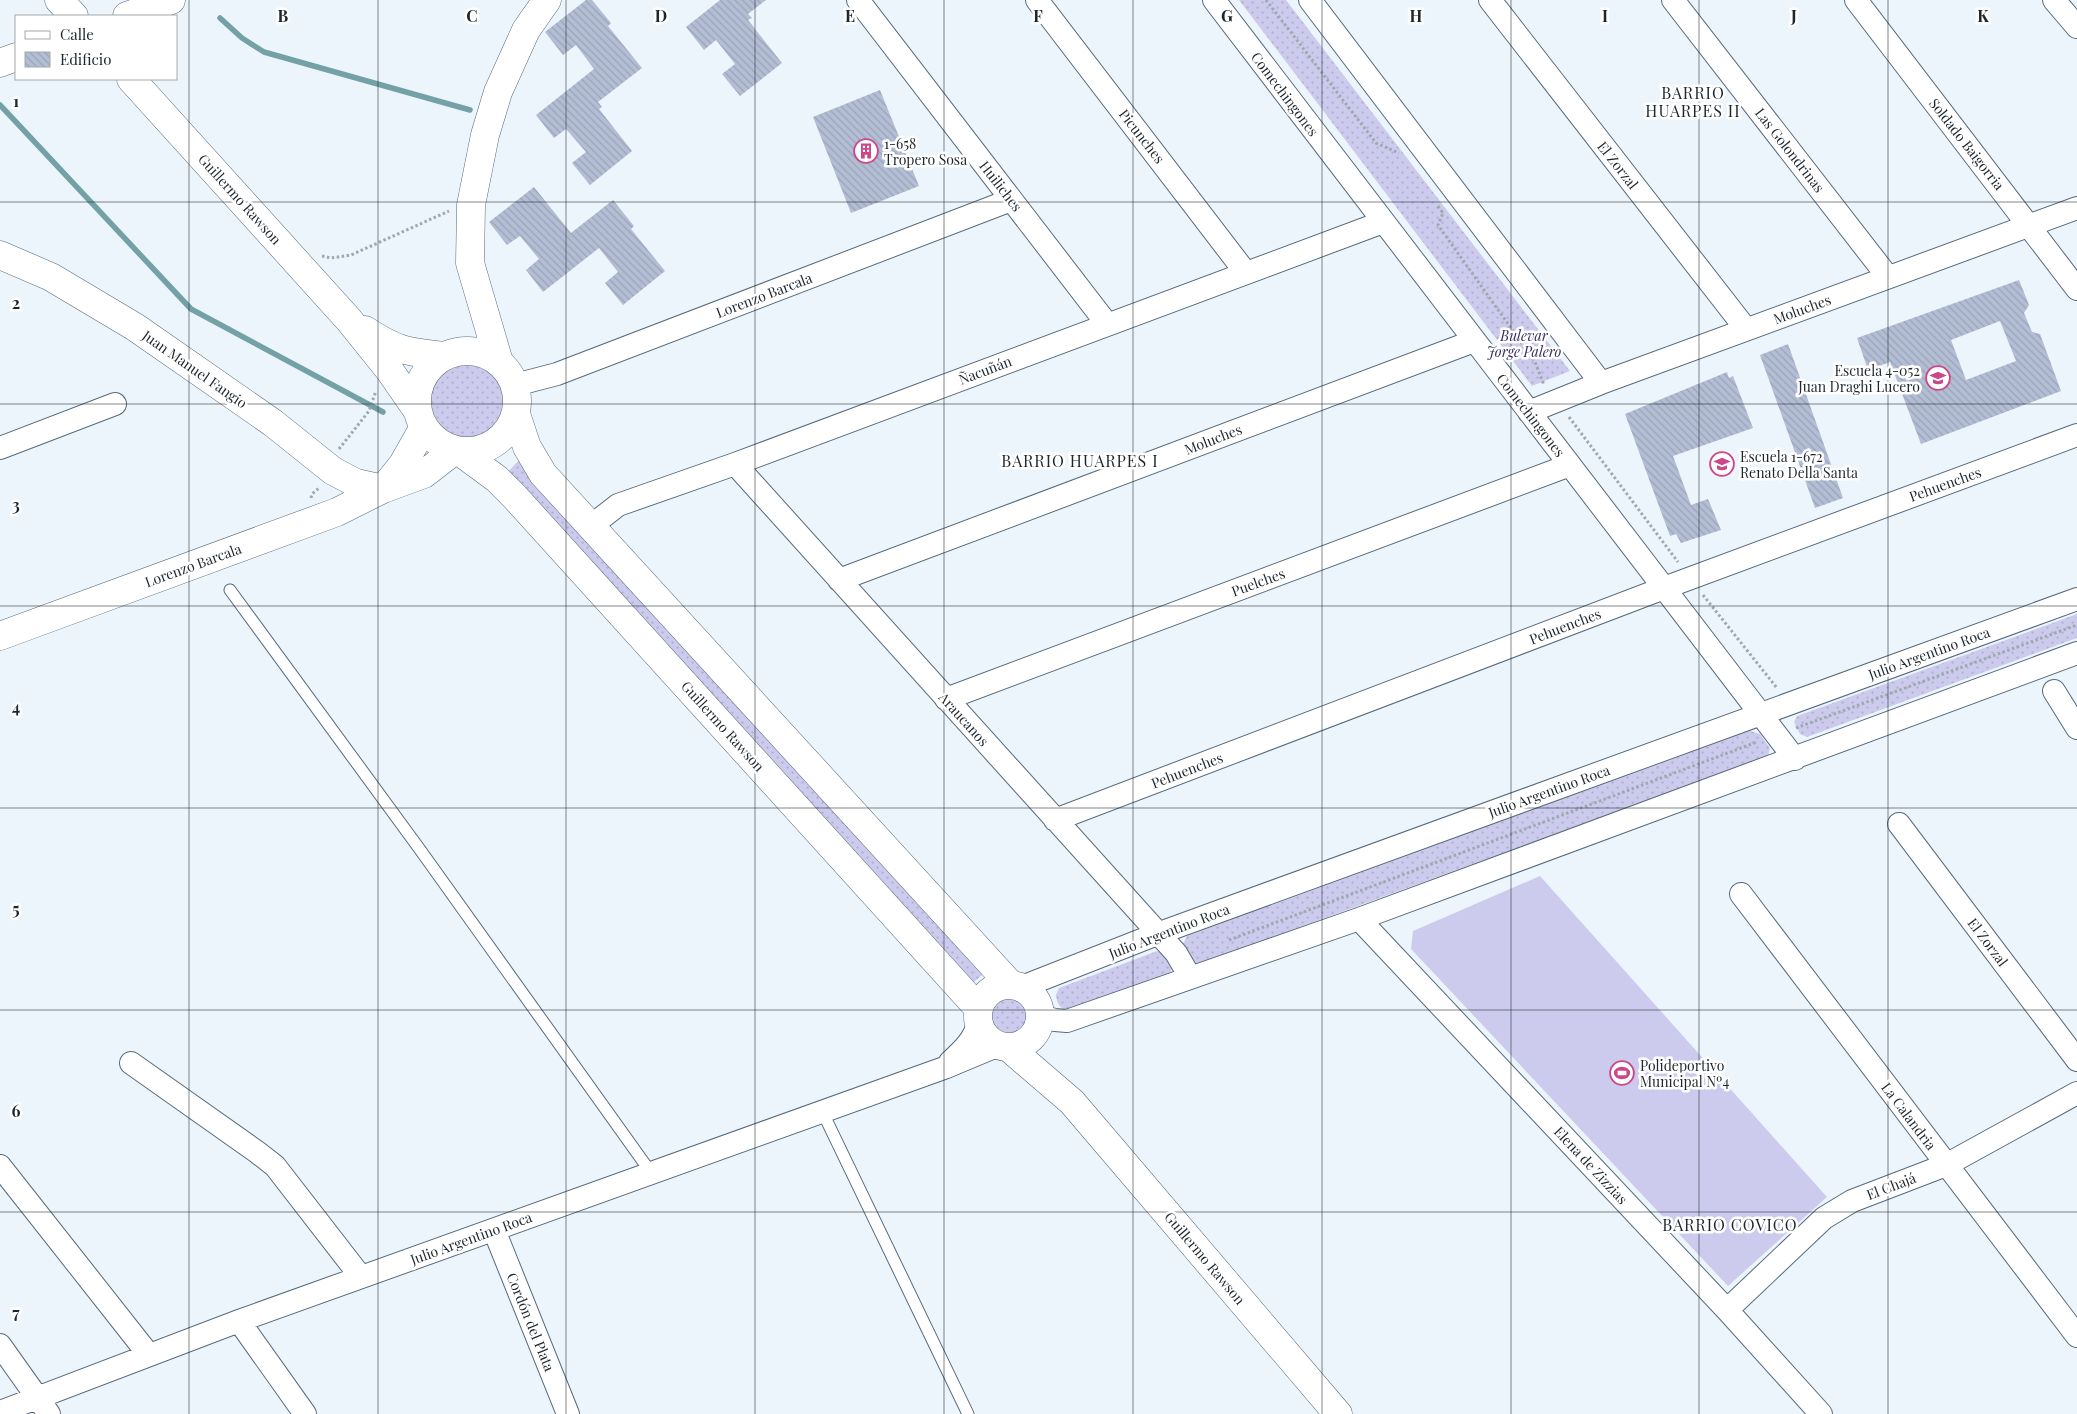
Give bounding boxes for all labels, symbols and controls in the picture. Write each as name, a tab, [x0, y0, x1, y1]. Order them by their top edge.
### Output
text: B	[278, 5, 289, 26]
text: C	[466, 5, 478, 26]
text: D	[655, 5, 667, 26]
text: E	[845, 5, 855, 26]
text: F	[1033, 5, 1043, 26]
text: G	[1221, 5, 1233, 26]
text: H	[1410, 5, 1423, 26]
text: I	[1602, 5, 1608, 26]
text: J	[1790, 5, 1797, 26]
text: K	[1977, 5, 1989, 26]
legend	[15, 15, 178, 80]
text: Calle	[60, 24, 94, 44]
street label: Comechingones	[1247, 48, 1323, 140]
text: Edificio	[60, 49, 111, 69]
district label: BARRIO HUARPES II	[1645, 82, 1741, 121]
text: 1	[13, 90, 19, 111]
street label: Soldado Baigorria	[1925, 94, 2009, 194]
street label: Las Golondrinas	[1751, 104, 1829, 196]
street label: Picunches	[1115, 105, 1169, 167]
place label: 1-658 Tropero Sosa	[884, 134, 967, 169]
street label: El Zorzal	[1593, 137, 1643, 193]
building icon: 1-658 Tropero Sosa	[853, 138, 879, 164]
street label: Guillermo Rawson	[194, 150, 286, 249]
street label: Huiliches	[975, 157, 1027, 215]
street label: Lorenzo Barcala	[713, 268, 815, 322]
street label: Moluches	[1771, 290, 1833, 328]
text: 2	[12, 292, 20, 313]
street label: Juan Manuel Fangio	[138, 325, 251, 412]
park label: Bulevar Jorge Palero	[1487, 326, 1561, 361]
street label: Ñacuñán	[956, 351, 1015, 389]
place label: Escuela 4-052 Juan Draghi Lucero	[1797, 361, 1920, 396]
school or university icon: Escuela 4-052 Juan Draghi Lucero	[1925, 365, 1951, 391]
street label: Comechingones	[1492, 369, 1570, 461]
street label: Moluches	[1182, 419, 1244, 459]
place label: Escuela 1-672 Renato Della Santa	[1740, 447, 1858, 482]
district label: BARRIO HUARPES I	[1001, 450, 1159, 471]
school or university icon: Escuela 1-672 Renato Della Santa	[1709, 451, 1735, 477]
street label: Pehuenches	[1906, 462, 1984, 506]
text: 3	[12, 494, 20, 515]
street label: Lorenzo Barcala	[142, 539, 244, 591]
street label: Puelches	[1229, 564, 1287, 600]
street label: Pehuenches	[1526, 604, 1604, 648]
street label: Julio Argentino Roca	[1865, 622, 1992, 684]
street label: Guillermo Rawson	[677, 677, 769, 776]
street label: Araucanos	[934, 687, 993, 750]
text: 4	[12, 696, 20, 717]
street label: Pehuenches	[1148, 748, 1226, 792]
street label: Julio Argentino Roca	[1485, 760, 1612, 822]
text: 5	[12, 898, 20, 919]
street label: Julio Argentino Roca	[1105, 899, 1232, 963]
street label: El Zorzal	[1964, 914, 2012, 970]
place label: Polideportivo Municipal Nº4	[1640, 1056, 1729, 1091]
sports icon: Polideportivo Municipal Nº4	[1609, 1060, 1635, 1086]
street label: La Calandria	[1877, 1078, 1941, 1154]
text: 6	[12, 1100, 21, 1121]
street label: Elena de Zizzias	[1550, 1122, 1632, 1208]
street label: El Chajá	[1864, 1168, 1918, 1204]
street label: Julio Argentino Roca	[407, 1207, 534, 1269]
street label: Guillermo Rawson	[1161, 1208, 1250, 1309]
district label: BARRIO COVICO	[1662, 1214, 1798, 1235]
street label: Cordón del Plata	[503, 1270, 559, 1374]
text: 7	[12, 1302, 20, 1323]

